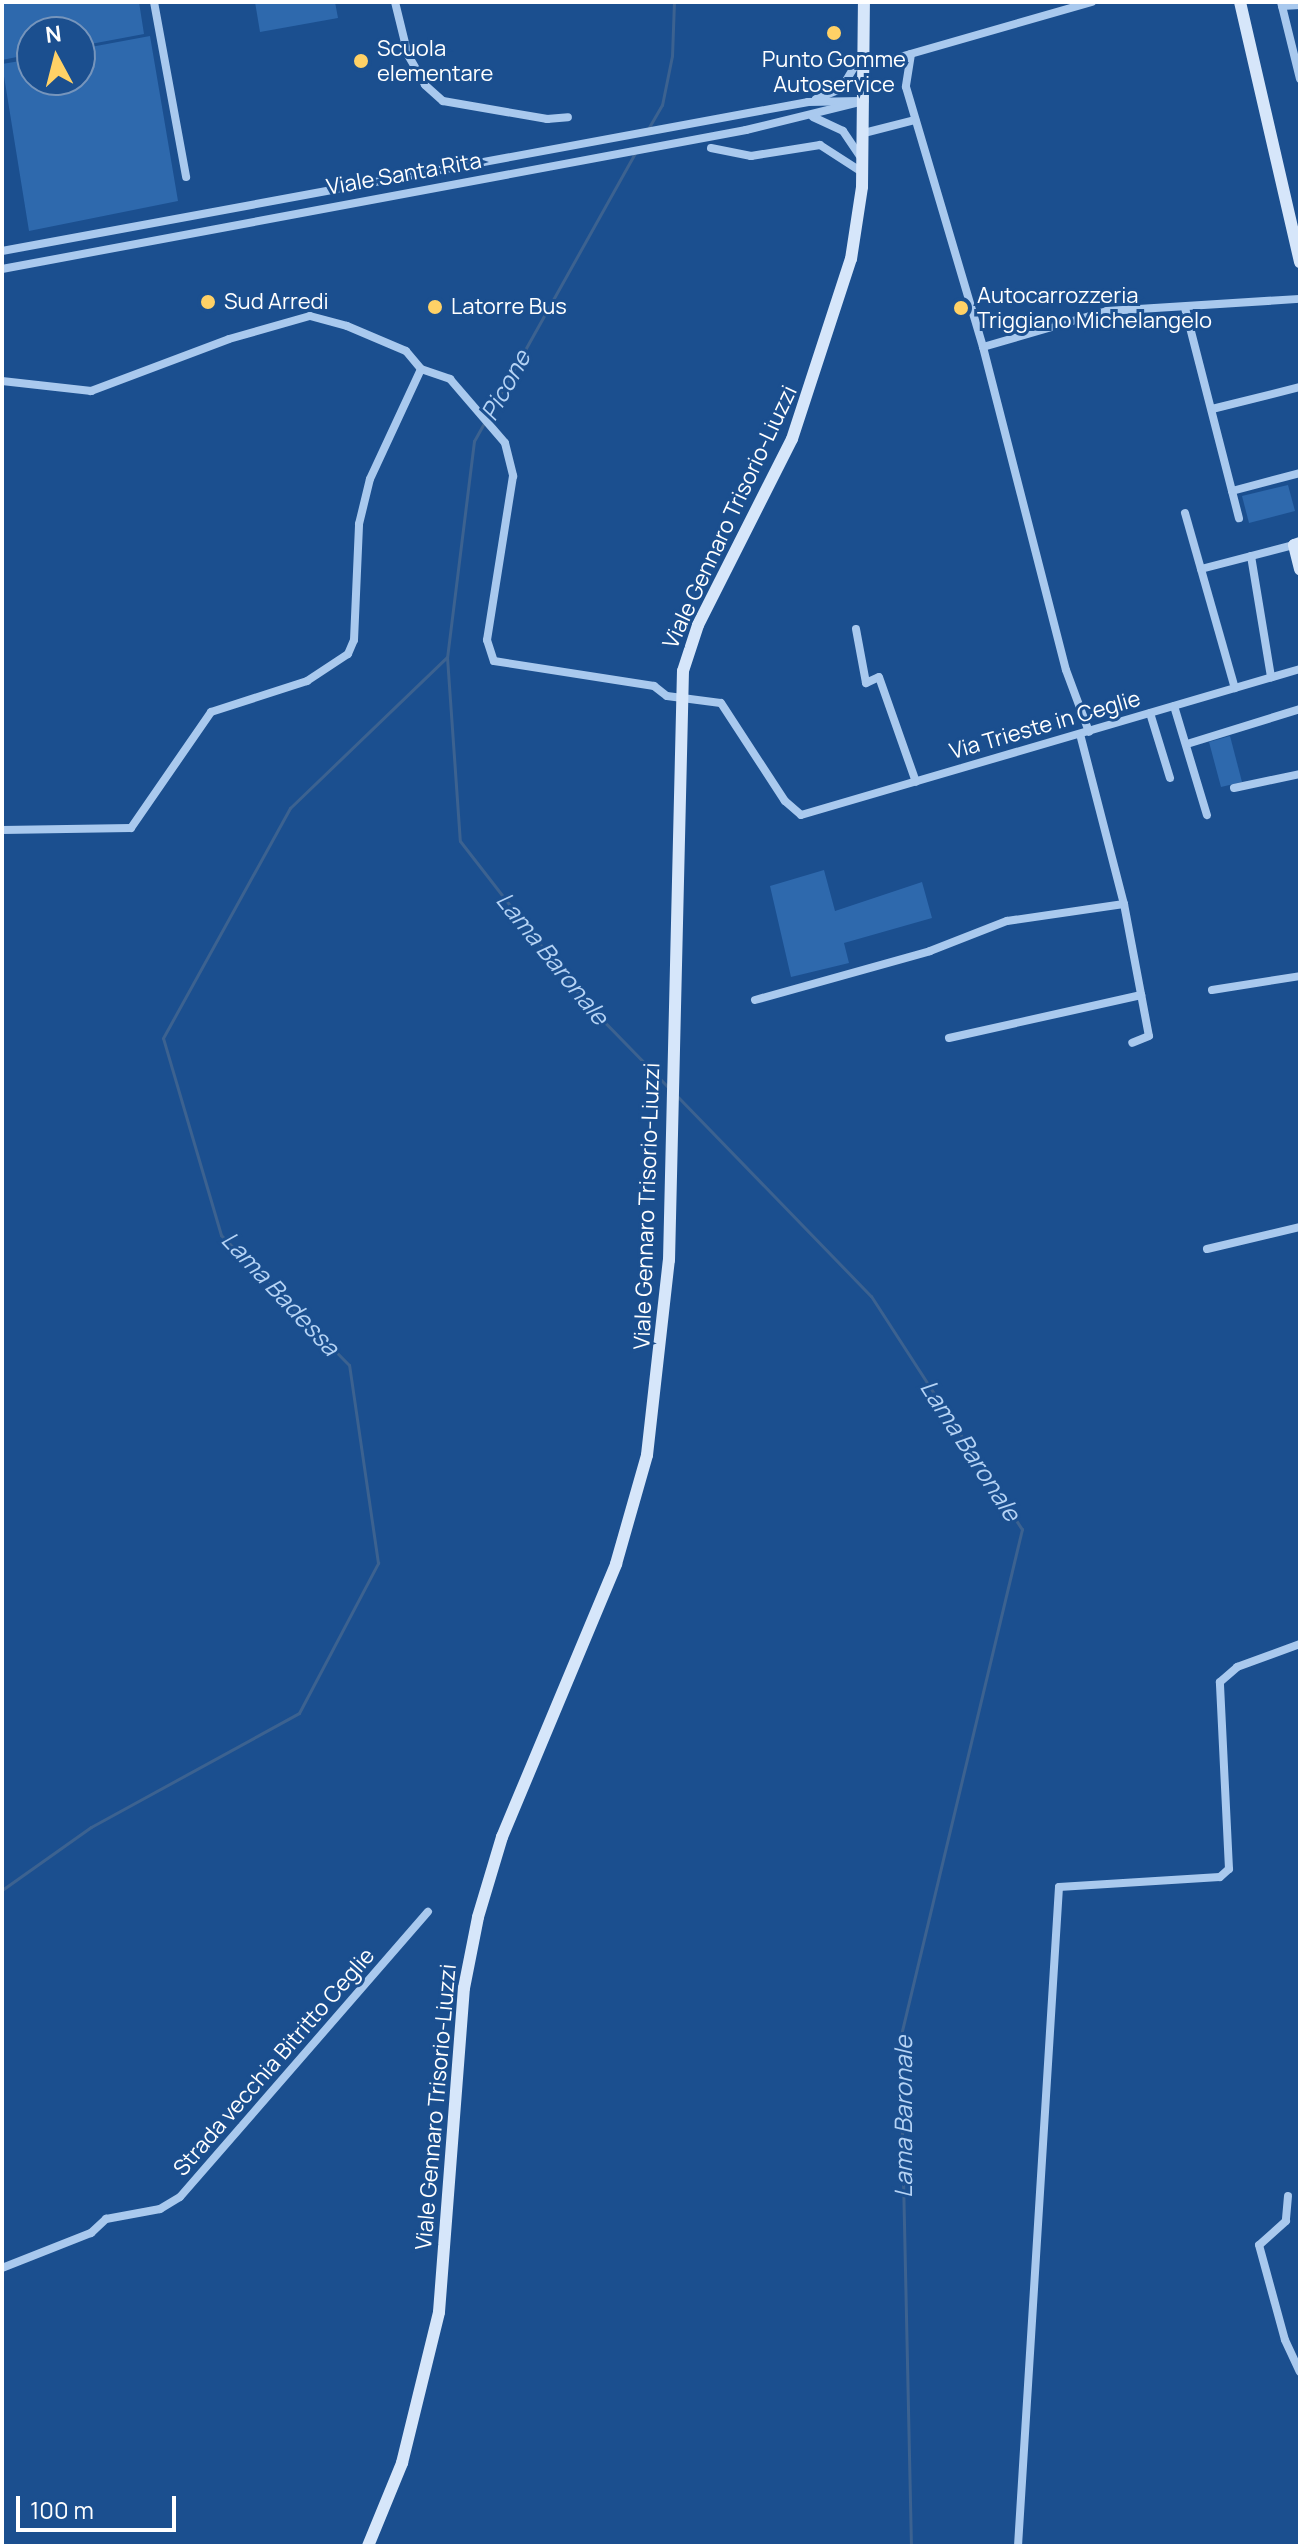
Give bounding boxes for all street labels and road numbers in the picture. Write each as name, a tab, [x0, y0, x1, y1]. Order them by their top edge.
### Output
street label: Viale Santa Rita	[324, 147, 484, 201]
street label: Viale Gennaro Trisorio-Liuzzi	[657, 381, 803, 653]
street label: Via Trieste in Ceglie	[947, 685, 1143, 765]
street label: Viale Gennaro Trisorio-Liuzzi	[629, 1062, 665, 1350]
street label: Strada vecchia Bitritto Ceglie	[168, 1943, 380, 2181]
street label: Viale Gennaro Trisorio-Liuzzi	[410, 1963, 462, 2251]

